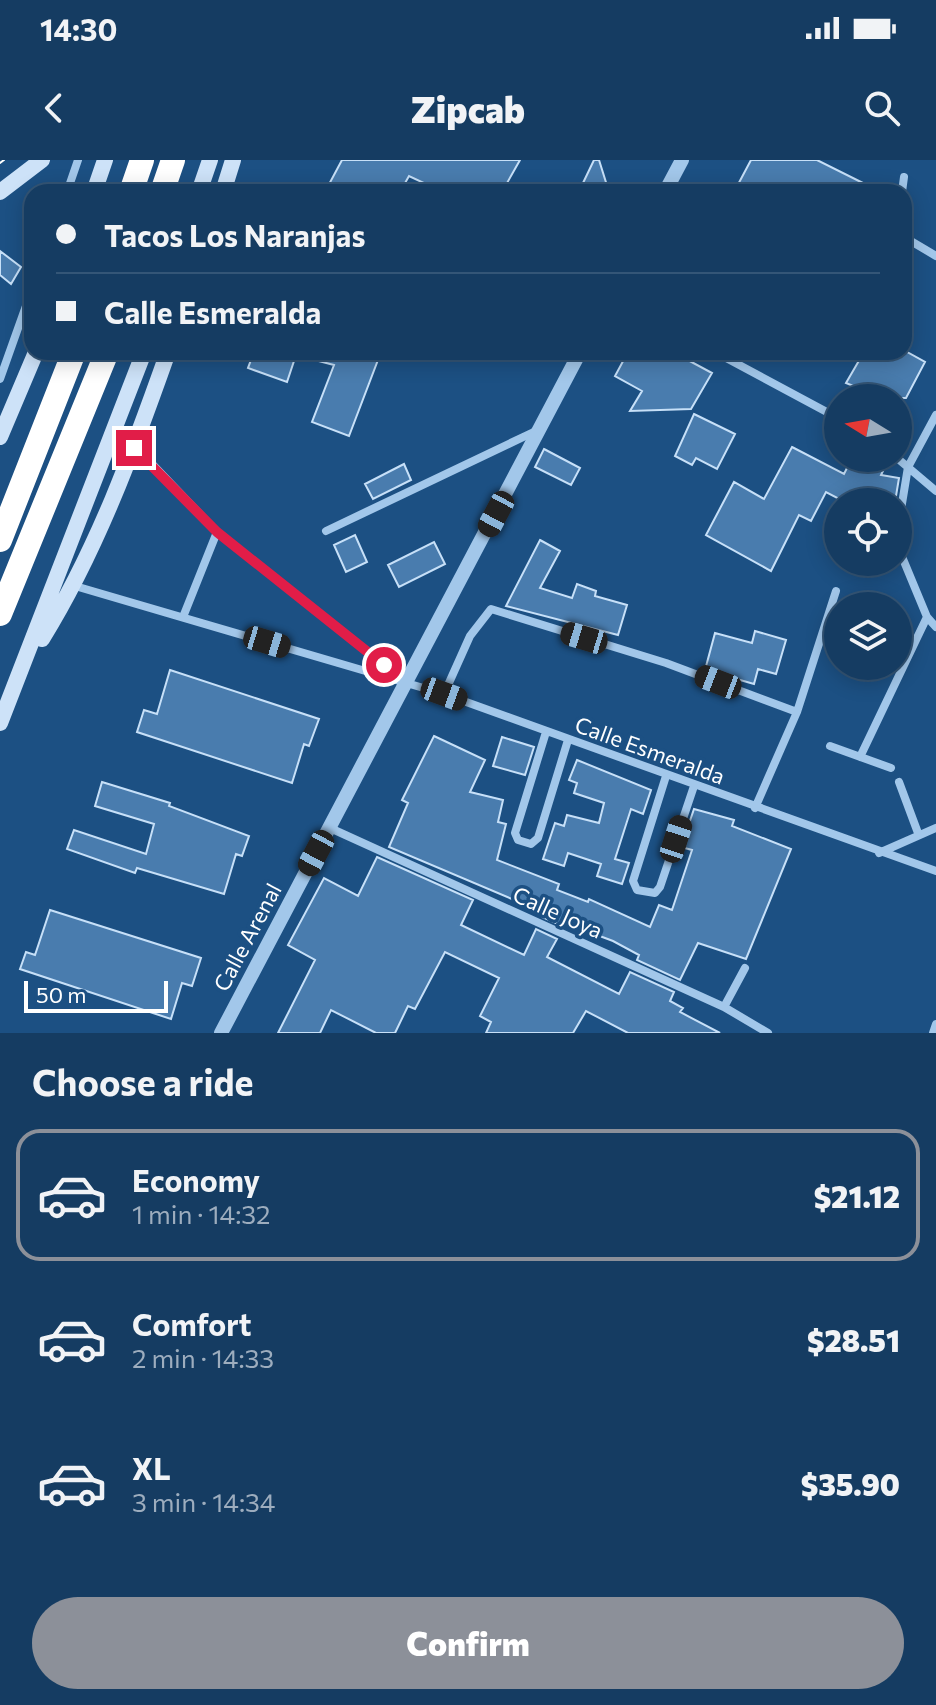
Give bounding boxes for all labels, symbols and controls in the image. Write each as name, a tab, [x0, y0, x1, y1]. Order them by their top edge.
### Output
text: 14:30	[40, 10, 117, 47]
icon: back	[32, 86, 76, 130]
text: Zipcab	[411, 86, 525, 130]
icon: search	[860, 86, 904, 130]
text: Tacos Los Naranjas	[104, 216, 365, 253]
text: Calle Esmeralda	[104, 293, 321, 330]
north arrow	[824, 384, 912, 472]
map controls	[824, 384, 912, 680]
route end	[116, 430, 152, 466]
car	[474, 487, 518, 541]
button: locate	[824, 488, 912, 576]
button: layers	[824, 592, 912, 680]
car	[558, 620, 610, 656]
car	[241, 624, 293, 660]
route start	[366, 647, 402, 683]
car	[691, 662, 745, 702]
car	[417, 675, 471, 713]
street label: Calle Esmeralda	[571, 710, 729, 790]
car	[657, 812, 695, 866]
car	[294, 826, 338, 880]
street label: Calle Arenal	[207, 878, 287, 996]
street label: Calle Joya	[509, 880, 607, 944]
scale bar	[24, 977, 168, 1013]
text: 50 m	[36, 981, 86, 1008]
text: Choose a ride	[32, 1059, 253, 1103]
icon: car	[36, 1159, 108, 1231]
text: Economy	[132, 1161, 260, 1198]
text: $21.12	[814, 1177, 900, 1214]
text: 1 min · 14:32	[132, 1198, 270, 1229]
icon: car	[36, 1303, 108, 1375]
text: Comfort	[132, 1305, 251, 1342]
text: $28.51	[807, 1321, 900, 1358]
text: 2 min · 14:33	[132, 1342, 274, 1373]
icon: car	[36, 1447, 108, 1519]
text: XL	[132, 1449, 171, 1486]
text: $35.90	[801, 1465, 900, 1502]
text: 3 min · 14:34	[132, 1486, 275, 1517]
button: Confirm	[32, 1597, 904, 1689]

